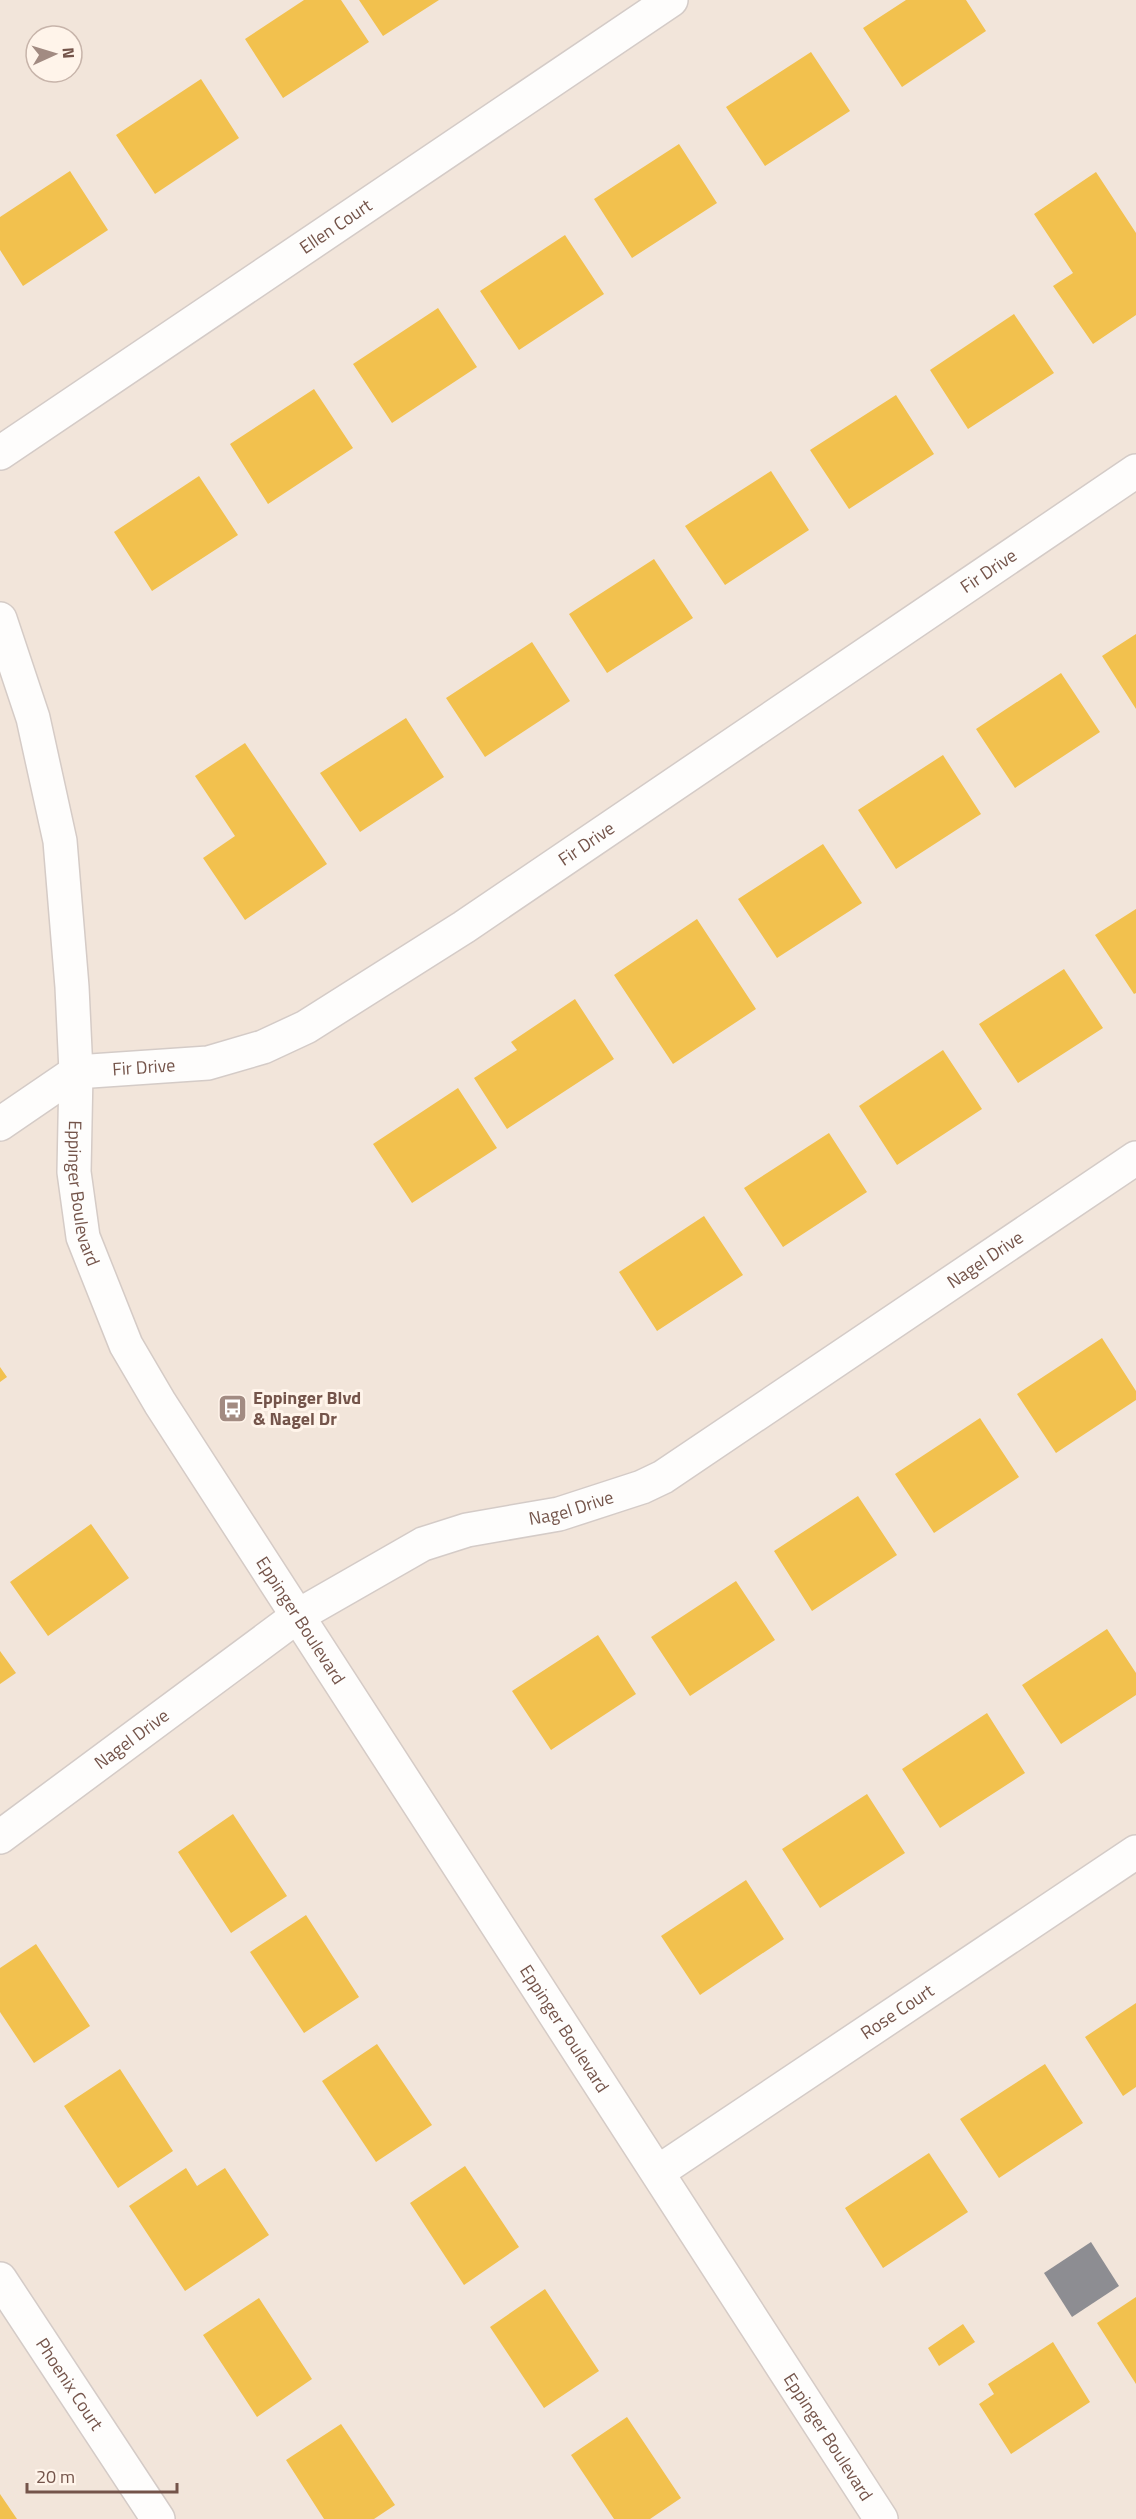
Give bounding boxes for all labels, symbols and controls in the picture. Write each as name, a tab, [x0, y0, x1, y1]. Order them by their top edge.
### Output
north arrow	[24, 24, 84, 84]
text: N	[57, 47, 81, 59]
street label: Ellen Court	[294, 191, 378, 260]
street label: Fir Drive	[955, 542, 1022, 600]
street label: Fir Drive	[552, 815, 620, 872]
street label: Fir Drive	[111, 1051, 176, 1082]
street label: Eppinger Boulevard	[61, 1120, 107, 1270]
street label: Nagel Drive	[941, 1224, 1029, 1295]
place label: Eppinger Blvd & Nagel Dr	[253, 1384, 361, 1432]
bus stop icon: Eppinger Blvd & Nagel Dr	[216, 1392, 248, 1424]
street label: Nagel Drive	[527, 1483, 617, 1532]
street label: Eppinger Boulevard	[250, 1551, 352, 1690]
street label: Nagel Drive	[88, 1702, 174, 1776]
street label: Eppinger Boulevard	[513, 1959, 616, 2098]
street label: Rose Court	[855, 1977, 940, 2046]
street label: Phoenix Court	[29, 2332, 110, 2436]
street label: Eppinger Boulevard	[777, 2367, 880, 2506]
scale bar	[27, 2456, 177, 2494]
text: 20 m	[36, 2463, 75, 2490]

